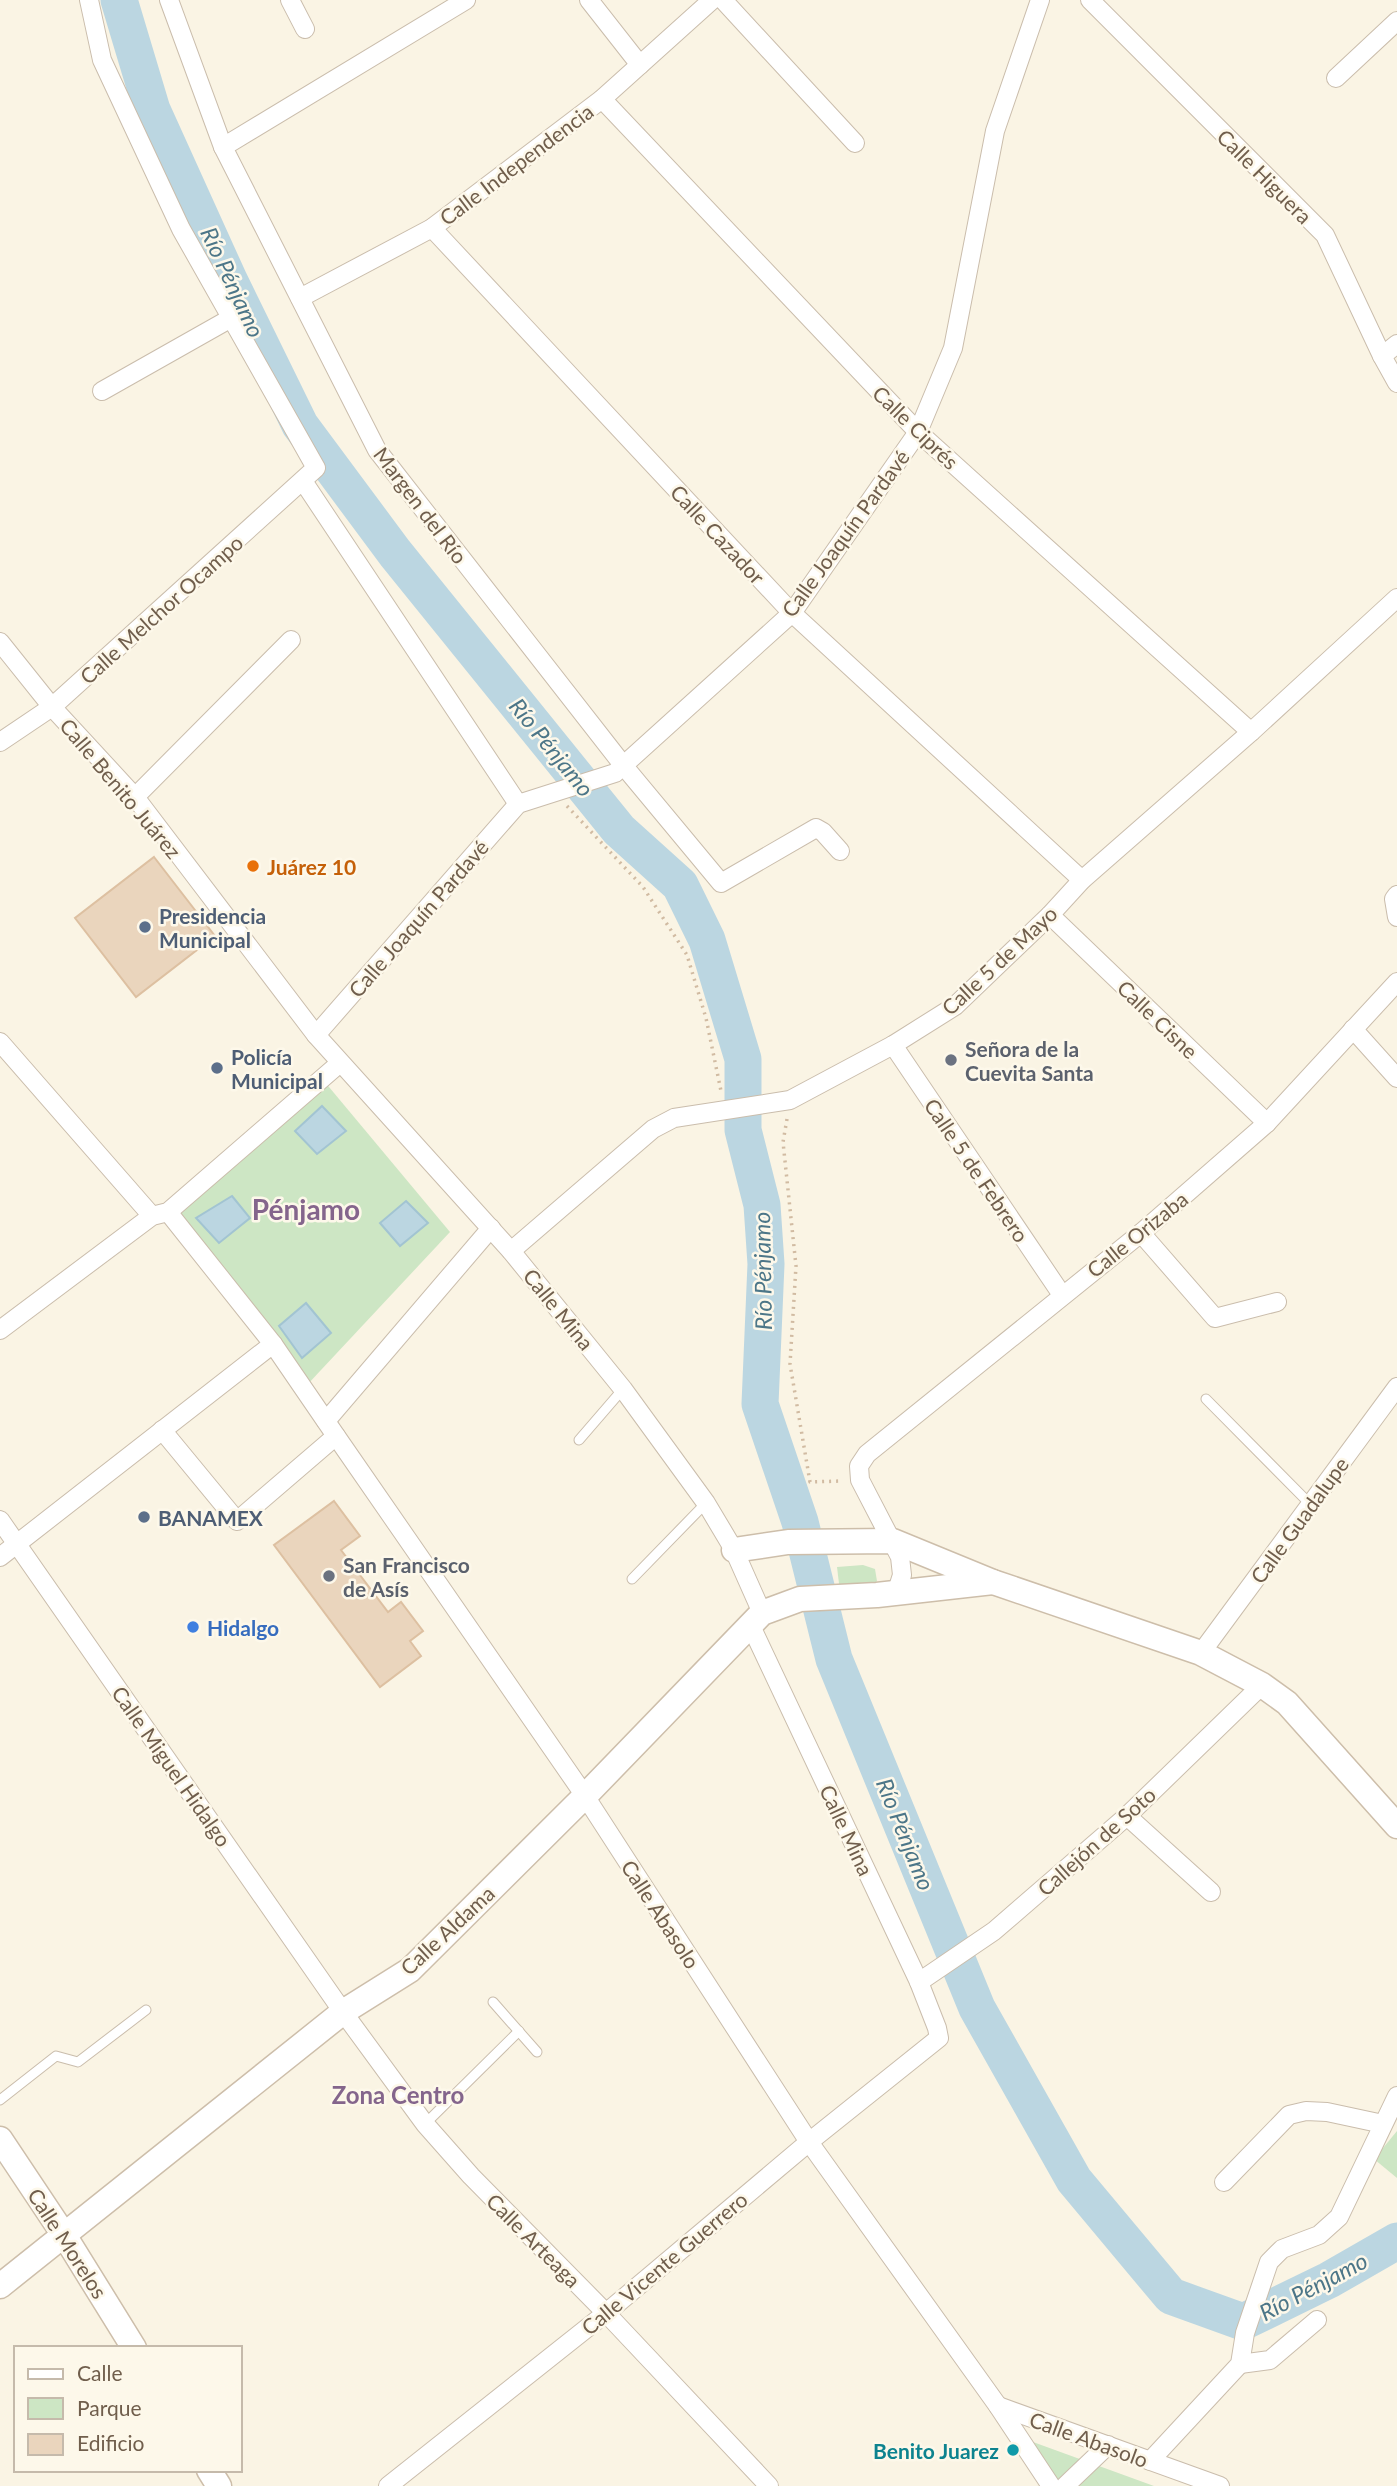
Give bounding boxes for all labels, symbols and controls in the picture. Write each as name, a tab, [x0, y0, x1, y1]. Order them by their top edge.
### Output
street label: Calle Independencia	[434, 98, 598, 230]
street label: Calle Higuera	[1213, 124, 1317, 228]
water label: Río Pénjamo	[195, 222, 271, 342]
street label: Calle Ciprés	[868, 380, 964, 474]
street label: Margen del Río	[369, 442, 473, 568]
street label: Calle Joaquín Pardavé	[776, 445, 914, 621]
street label: Calle Cazador	[666, 479, 771, 589]
street label: Calle Melchor Ocampo	[74, 529, 248, 689]
water label: Río Pénjamo	[504, 692, 600, 802]
street label: Calle Benito Juárez	[55, 713, 187, 863]
street label: Calle Joaquín Pardavé	[343, 834, 493, 1002]
place label: Juárez 10	[267, 854, 356, 879]
marker: Juárez 10	[245, 858, 261, 874]
street label: Calle 5 de Mayo	[936, 900, 1062, 1020]
place label: Presidencia Municipal	[159, 903, 266, 952]
marker: Presidencia Municipal	[137, 919, 153, 935]
street label: Calle Cisne	[1113, 975, 1203, 1063]
place label: Señora de la Cuevita Santa	[965, 1036, 1094, 1085]
place label: Policía Municipal	[231, 1044, 323, 1093]
marker: Señora de la Cuevita Santa	[943, 1052, 959, 1068]
marker: Policía Municipal	[209, 1060, 225, 1076]
street label: Calle 5 de Febrero	[920, 1093, 1034, 1247]
street label: Calle Orizaba	[1082, 1186, 1192, 1282]
district label: Pénjamo	[252, 1192, 360, 1226]
water label: Río Pénjamo	[747, 1212, 777, 1330]
street label: Calle Mina	[519, 1263, 599, 1355]
street label: Calle Guadalupe	[1245, 1452, 1353, 1588]
place label: BANAMEX	[158, 1505, 264, 1530]
marker: BANAMEX	[136, 1509, 152, 1525]
place label: San Francisco de Asís	[343, 1552, 470, 1601]
marker: San Francisco de Asís	[321, 1568, 337, 1584]
place label: Hidalgo	[207, 1615, 279, 1640]
marker: Hidalgo	[185, 1619, 201, 1635]
street label: Calle Miguel Hidalgo	[107, 1681, 237, 1851]
water label: Río Pénjamo	[871, 1774, 941, 1894]
street label: Calle Mina	[815, 1781, 879, 1879]
street label: Callejón de Soto	[1032, 1781, 1160, 1901]
street label: Calle Abasolo	[617, 1855, 705, 1973]
street label: Calle Aldama	[395, 1880, 499, 1980]
district label: Zona Centro	[332, 2080, 464, 2109]
street label: Calle Morelos	[23, 2183, 113, 2303]
street label: Calle Vicente Guerrero	[576, 2186, 752, 2340]
street label: Calle Arteaga	[482, 2188, 586, 2292]
water label: Río Pénjamo	[1254, 2246, 1372, 2326]
legend	[14, 2346, 242, 2472]
text: Calle	[77, 2360, 122, 2385]
text: Parque	[77, 2395, 142, 2420]
street label: Calle Abasolo	[1026, 2406, 1152, 2472]
text: Edificio	[77, 2430, 145, 2455]
place label: Benito Juarez	[873, 2438, 999, 2463]
marker: Benito Juarez	[1005, 2442, 1021, 2458]

